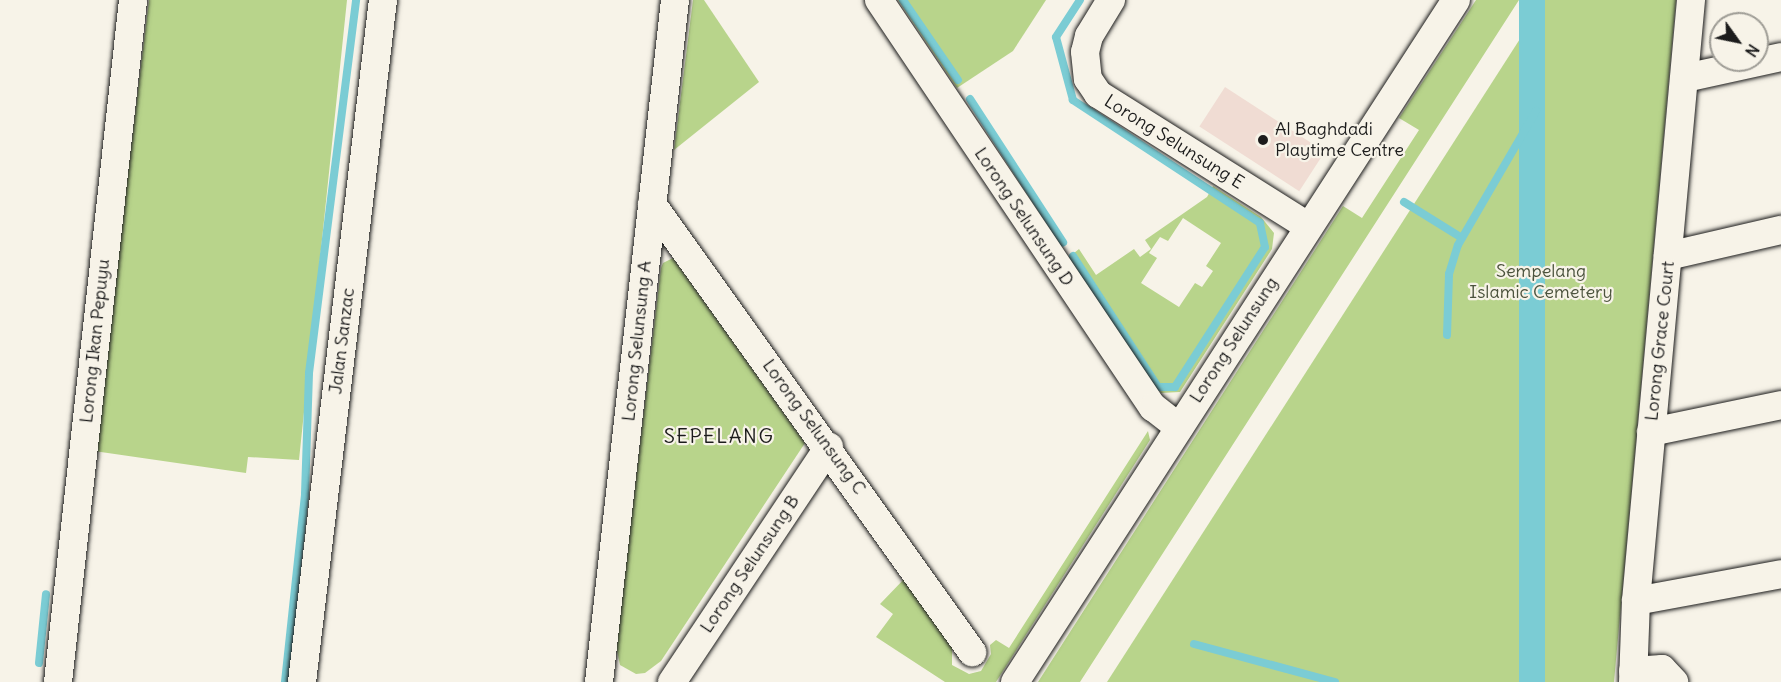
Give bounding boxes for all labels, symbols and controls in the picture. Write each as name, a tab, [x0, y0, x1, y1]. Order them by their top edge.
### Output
north arrow	[1709, 12, 1769, 72]
text: N	[1741, 41, 1764, 61]
street label: Lorong Selunsung E	[1100, 90, 1248, 194]
place label: Al Baghdadi Playtime Centre	[1275, 119, 1404, 162]
marker: Al Baghdadi Playtime Centre	[1256, 133, 1270, 147]
street label: Lorong Selunsung D	[970, 144, 1078, 290]
street label: Lorong Ikan Pepuyu	[76, 258, 114, 424]
street label: Lorong Selunsung A	[618, 260, 656, 422]
street label: Lorong Grace Court	[1641, 260, 1679, 422]
park label: Sempelang Islamic Cemetery	[1469, 261, 1613, 304]
street label: Lorong Selunsung	[1185, 273, 1283, 407]
street label: Jalan Sanzac	[325, 287, 359, 395]
street label: Lorong Selunsung C	[758, 355, 870, 499]
district label: SEPELANG	[664, 423, 774, 447]
street label: Lorong Selunsung B	[696, 491, 804, 637]

